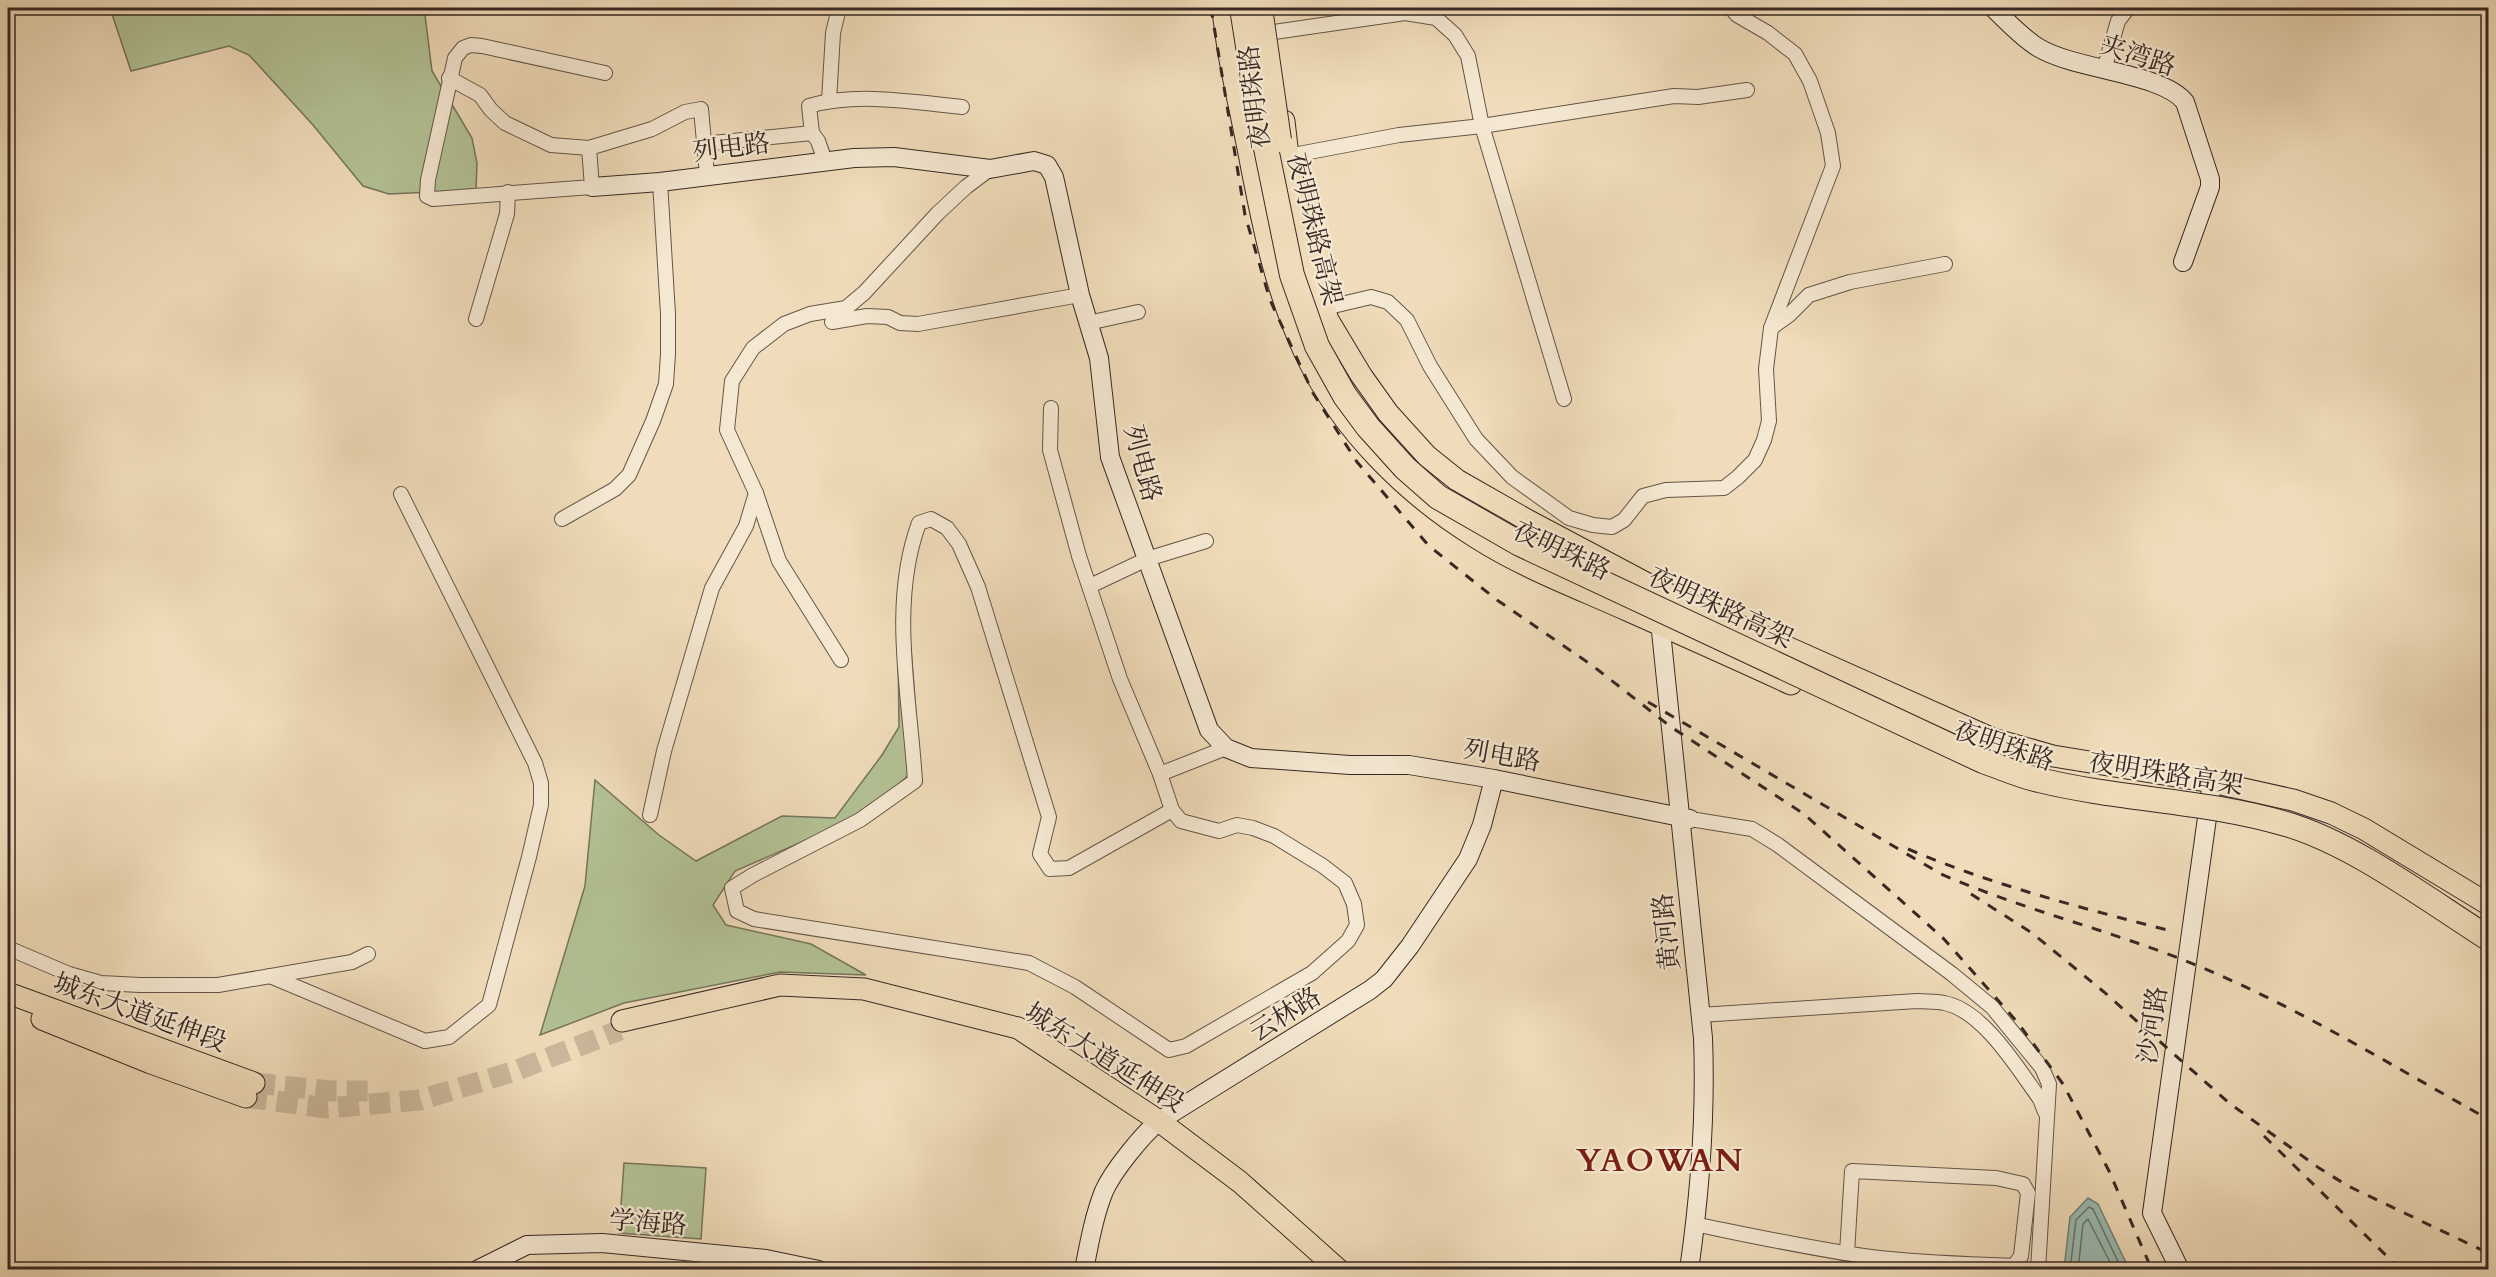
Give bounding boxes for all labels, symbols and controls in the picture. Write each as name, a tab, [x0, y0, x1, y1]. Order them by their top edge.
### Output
street label: 夹湾路	[2095, 27, 2180, 84]
street label: 夜明珠路	[1231, 43, 1278, 151]
street label: 列电路	[690, 125, 772, 170]
street label: 夜明珠路高架	[1279, 149, 1350, 309]
street label: 列电路	[1116, 421, 1170, 505]
street label: 夜明珠路	[1507, 513, 1616, 588]
street label: 夜明珠路高架	[1643, 559, 1799, 656]
street label: 夜明珠路	[1949, 712, 2059, 779]
street label: 列电路	[1460, 731, 1543, 780]
street label: 夜明珠路高架	[2086, 744, 2246, 803]
street label: 黄河路	[1645, 891, 1688, 973]
street label: 城东大道延伸段	[48, 965, 231, 1060]
street label: 云林路	[1243, 979, 1328, 1050]
street label: 沙河路	[2130, 984, 2175, 1066]
street label: 城东大道延伸段	[1018, 994, 1191, 1120]
district label: YAOWAN	[1576, 1139, 1744, 1183]
street label: 学海路	[608, 1202, 688, 1243]

